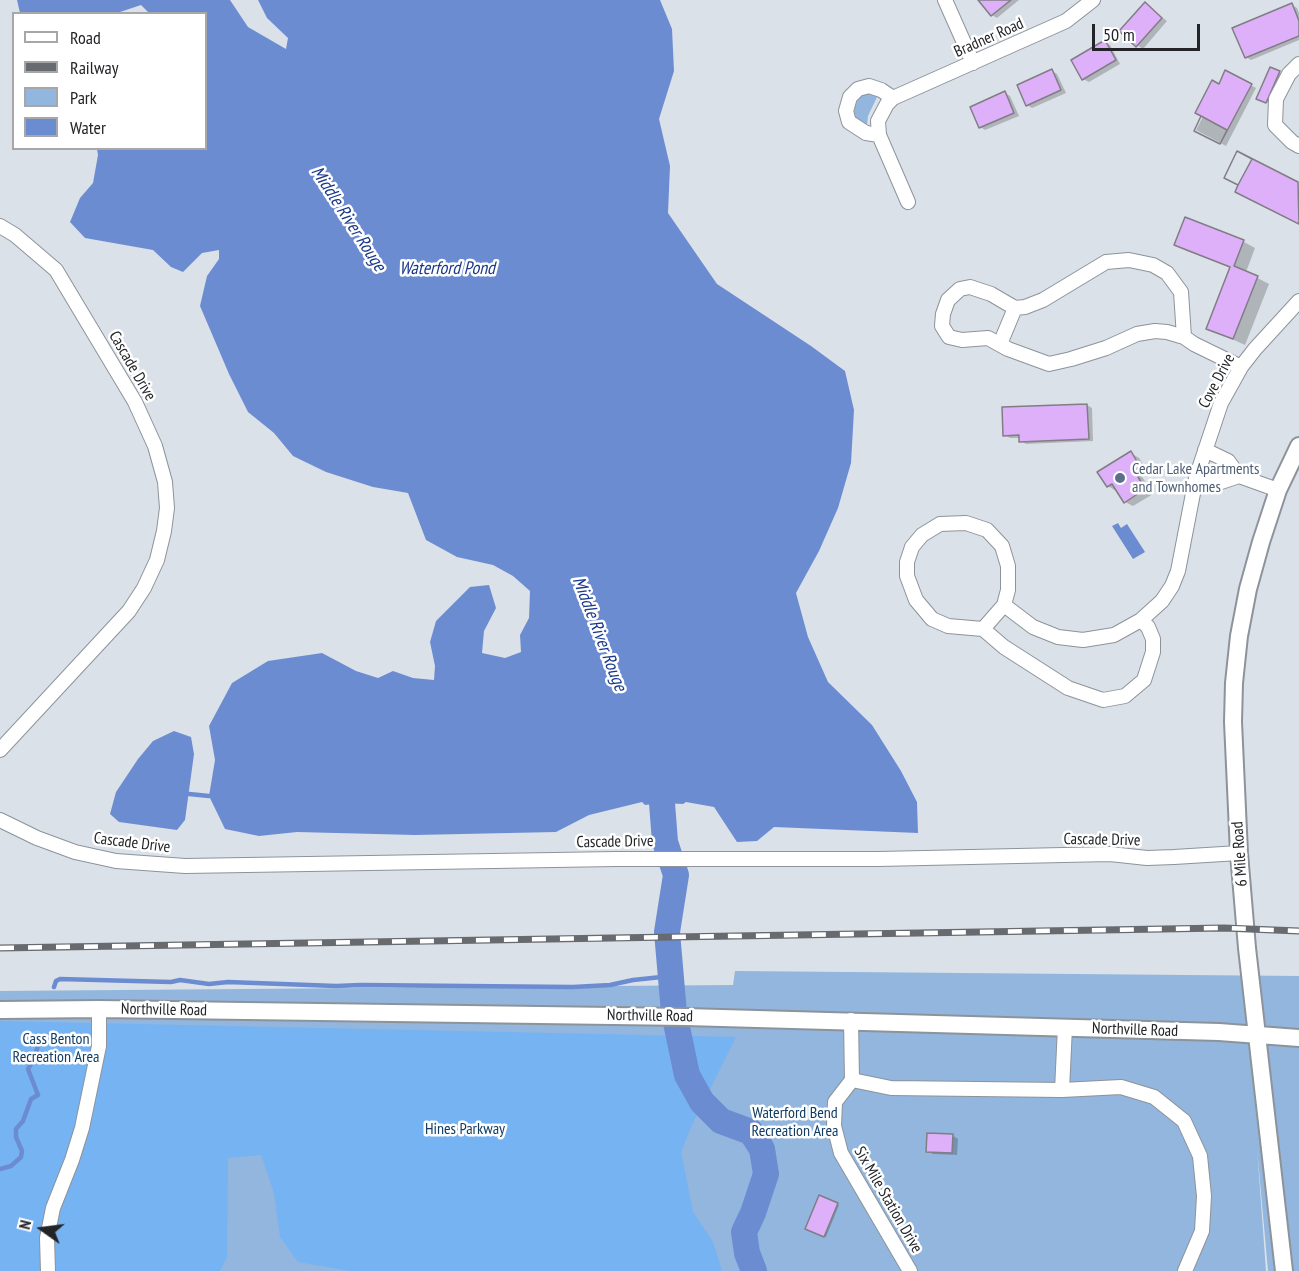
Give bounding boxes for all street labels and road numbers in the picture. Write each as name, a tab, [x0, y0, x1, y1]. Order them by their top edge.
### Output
street label: Bradner Road	[951, 14, 1027, 62]
street label: Cascade Drive	[104, 328, 160, 404]
street label: Cove Drive	[1195, 350, 1239, 412]
street label: 6 Mile Road	[1228, 821, 1252, 887]
street label: Cascade Drive	[93, 829, 171, 857]
street label: Cascade Drive	[1063, 830, 1141, 850]
street label: Cascade Drive	[576, 832, 654, 852]
street label: Northville Road	[121, 1000, 207, 1020]
street label: Northville Road	[607, 1006, 693, 1026]
street label: Northville Road	[1092, 1019, 1178, 1041]
street label: Six Mile Station Drive	[850, 1143, 926, 1257]

